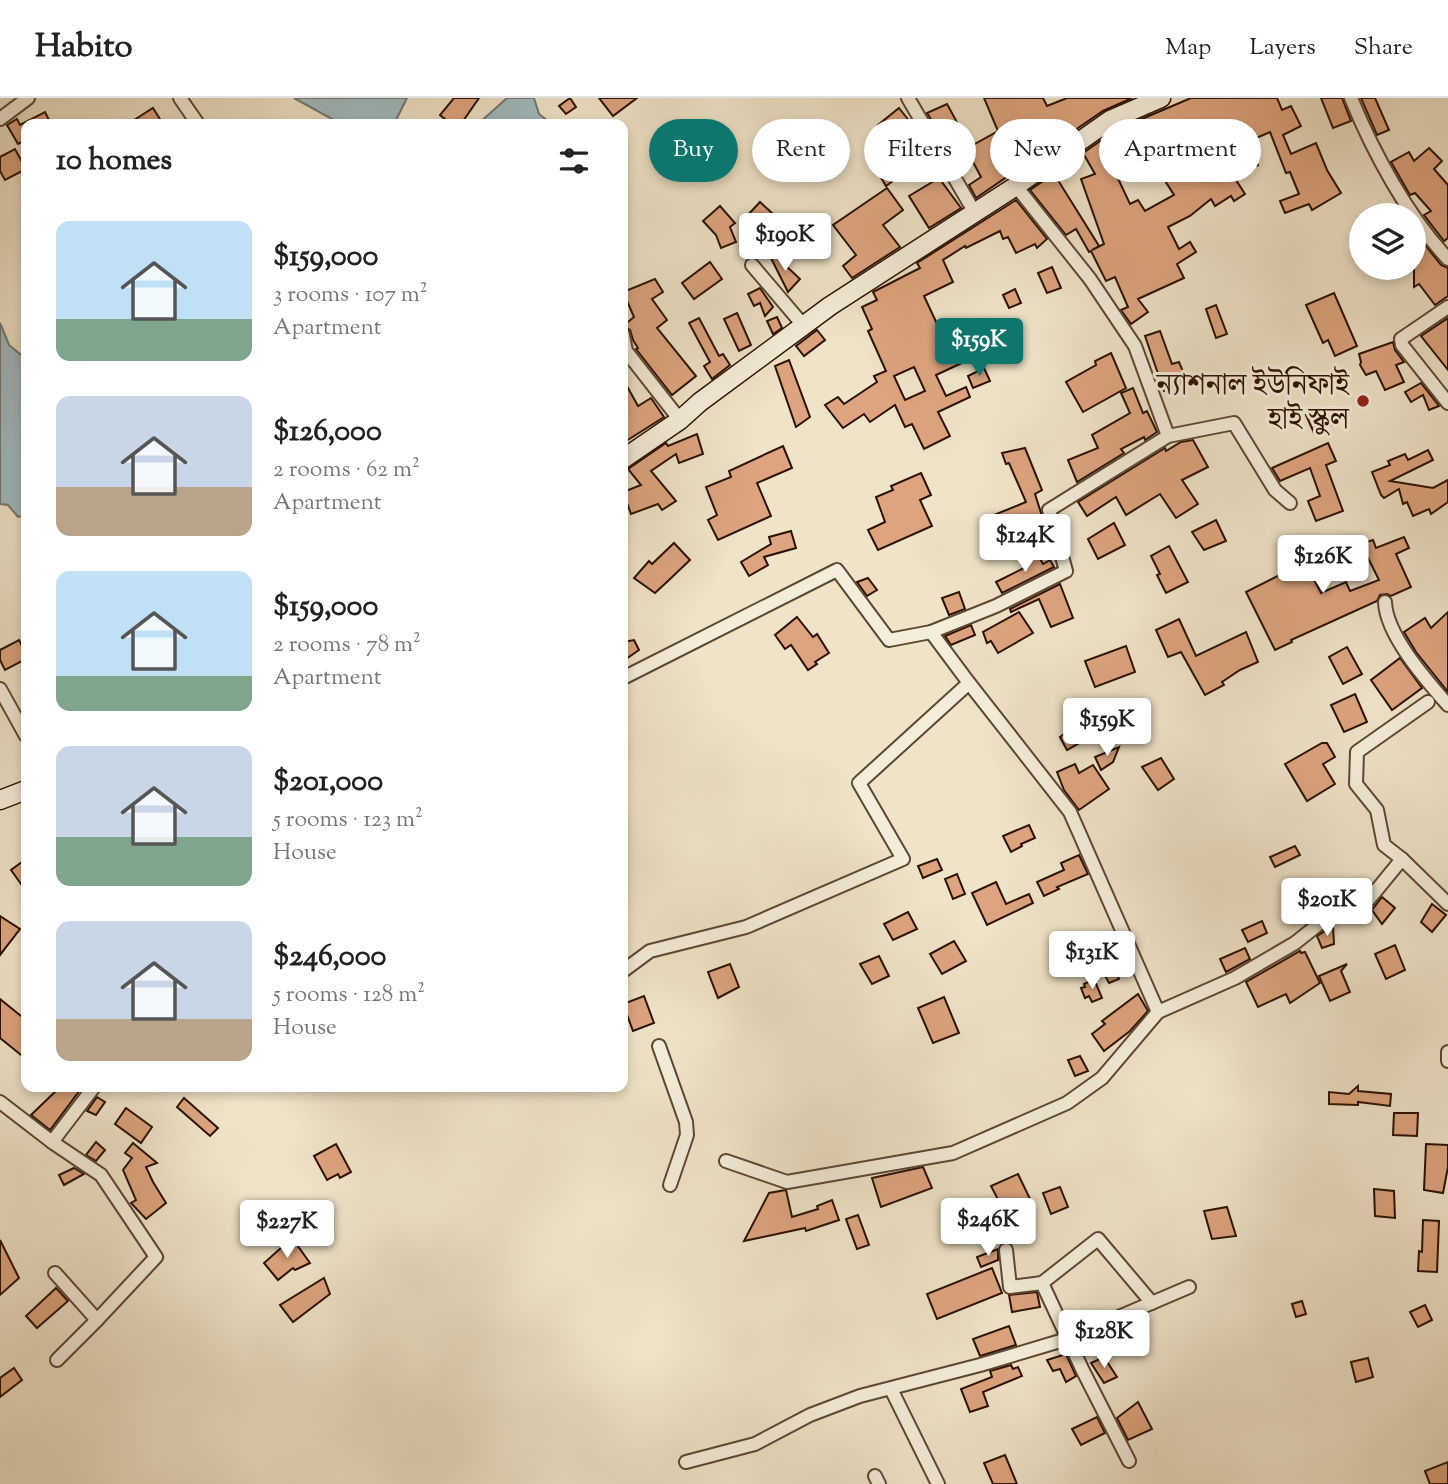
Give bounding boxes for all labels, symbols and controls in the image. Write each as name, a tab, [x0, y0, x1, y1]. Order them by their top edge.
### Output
text: Habito	[35, 24, 133, 72]
text: Map	[1165, 31, 1211, 65]
text: Layers	[1249, 31, 1316, 65]
text: Share	[1354, 31, 1413, 65]
chip: Buy	[649, 119, 738, 182]
chip: Rent	[752, 119, 850, 182]
chip: Filters	[864, 119, 976, 182]
chip: New	[990, 119, 1085, 182]
chip: Apartment	[1099, 119, 1261, 182]
text: 10 homes	[56, 140, 172, 183]
icon: filters	[555, 142, 593, 180]
map controls	[1349, 203, 1426, 280]
button: layers	[1349, 203, 1426, 280]
pin: $190K	[736, 214, 834, 273]
text: $190K	[755, 219, 815, 252]
text: $159,000	[273, 236, 378, 279]
icon: home	[112, 249, 196, 333]
text: 3 rooms · 107 m²	[273, 279, 428, 312]
text: Apartment	[273, 312, 382, 345]
pin: $159K	[930, 318, 1028, 378]
text: $159K	[951, 324, 1007, 357]
place label: ন্যাশনাল ইউনিফাই হাই স্কুল	[1156, 365, 1350, 442]
marker: ন্যাশনাল ইউনিফাই হাই স্কুল	[1355, 393, 1371, 409]
text: $126,000	[273, 411, 382, 454]
icon: home	[112, 424, 196, 508]
text: 2 rooms · 62 m²	[273, 454, 420, 487]
text: Apartment	[273, 487, 382, 520]
pin: $124K	[976, 514, 1074, 574]
text: $124K	[995, 520, 1055, 553]
pin: $126K	[1274, 536, 1372, 595]
text: $126K	[1294, 541, 1352, 574]
text: $159,000	[273, 586, 378, 629]
icon: home	[112, 599, 196, 683]
text: 2 rooms · 78 m²	[273, 629, 421, 662]
text: Apartment	[273, 662, 382, 695]
pin: $159K	[1058, 698, 1156, 758]
text: $159K	[1079, 704, 1135, 737]
text: $201,000	[273, 761, 383, 804]
icon: home	[112, 774, 196, 858]
text: 5 rooms · 123 m²	[273, 804, 423, 837]
text: House	[273, 837, 337, 870]
pin: $201K	[1278, 878, 1376, 938]
text: $201K	[1297, 884, 1357, 917]
pin: $131K	[1043, 932, 1141, 991]
text: $246,000	[273, 936, 386, 979]
text: $131K	[1065, 937, 1119, 970]
icon: home	[112, 949, 196, 1033]
text: 5 rooms · 128 m²	[273, 979, 425, 1012]
text: House	[273, 1012, 337, 1045]
pin: $246K	[939, 1198, 1037, 1258]
pin: $227K	[238, 1200, 336, 1260]
text: $246K	[957, 1204, 1019, 1237]
text: $227K	[256, 1206, 318, 1239]
pin: $128K	[1055, 1310, 1153, 1370]
text: $128K	[1075, 1316, 1134, 1349]

